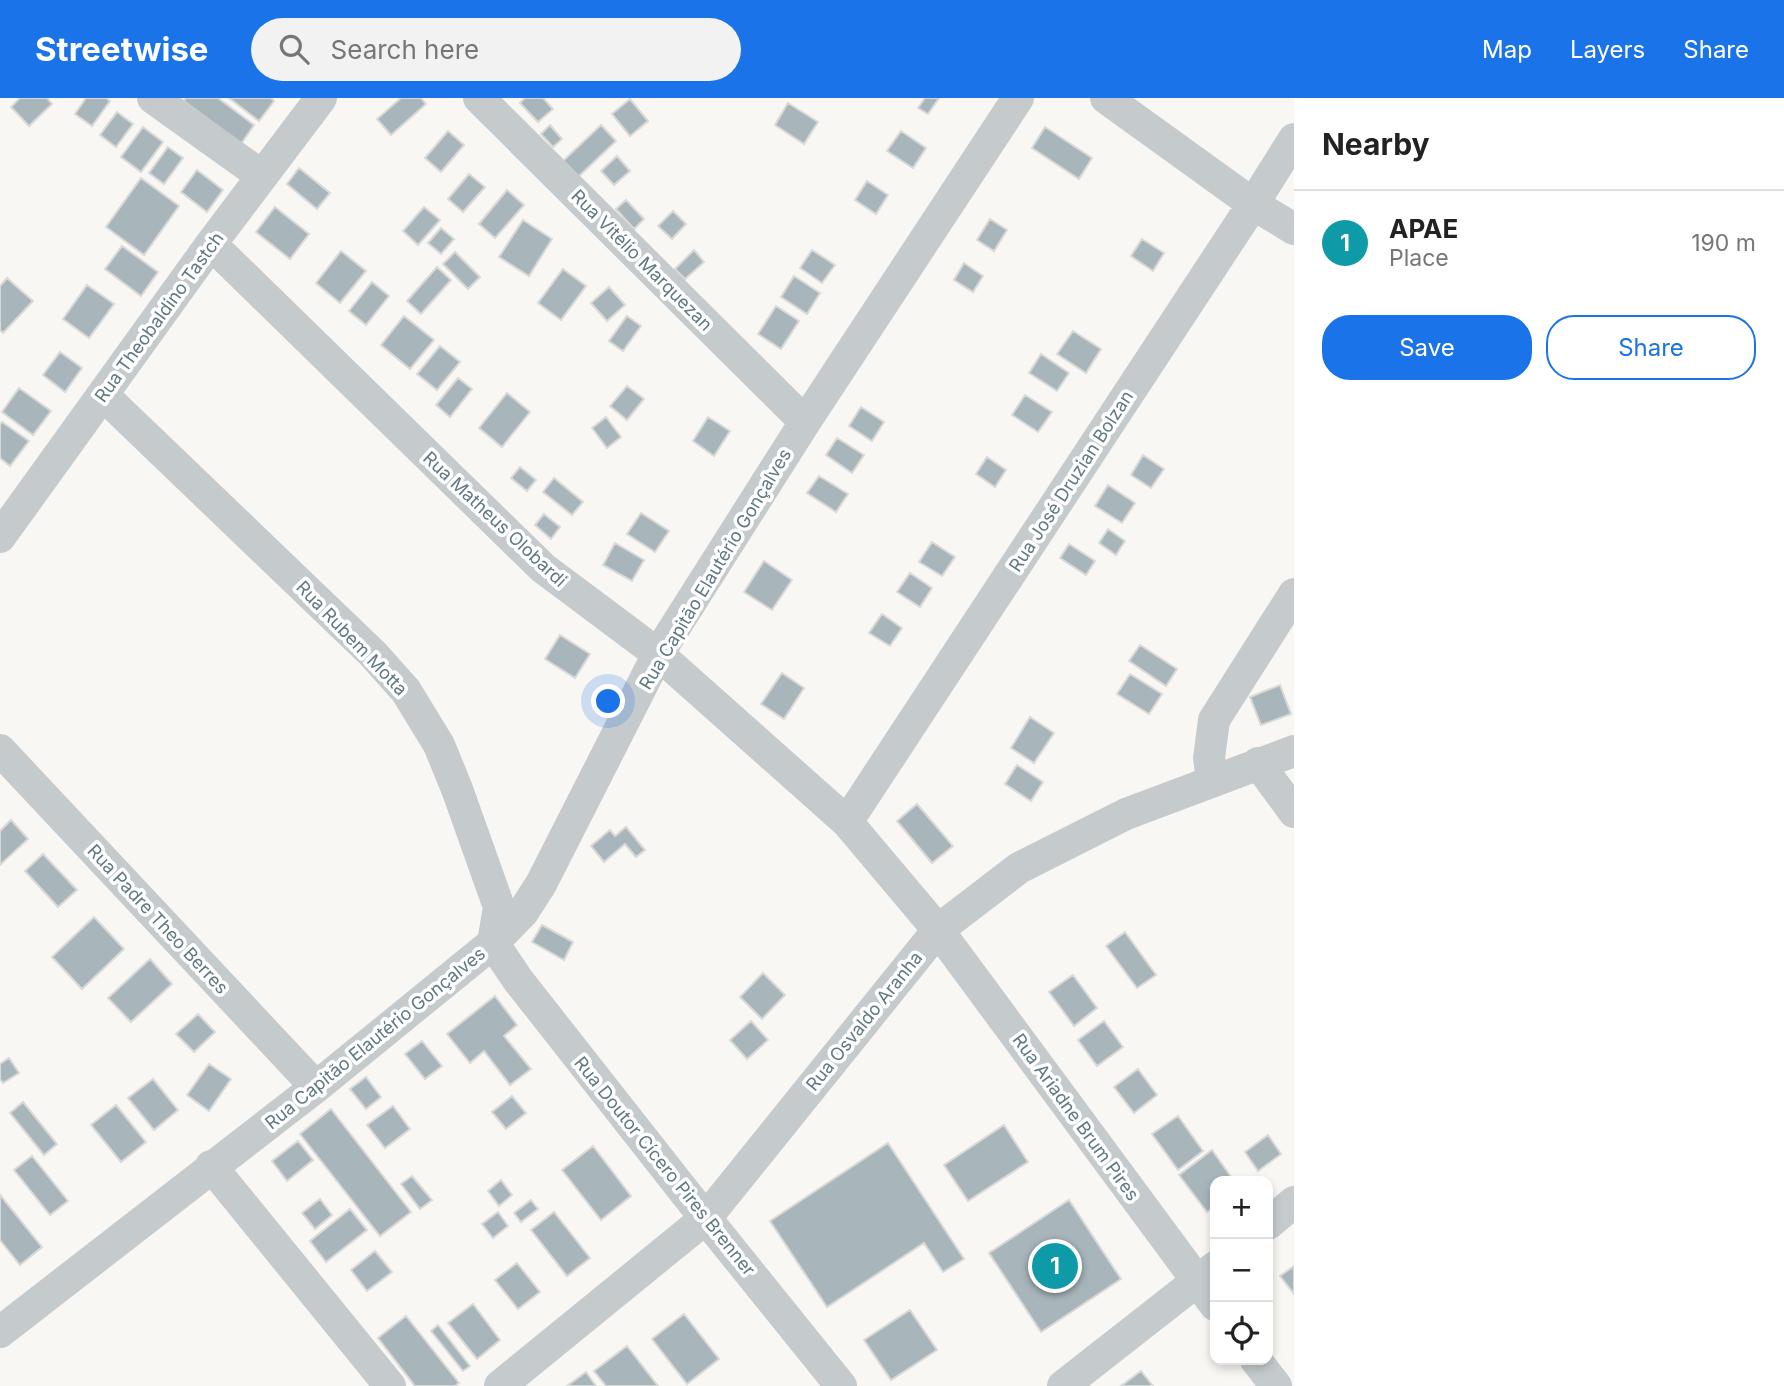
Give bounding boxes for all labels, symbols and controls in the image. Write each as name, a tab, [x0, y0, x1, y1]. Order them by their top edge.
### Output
search box	[251, 18, 741, 81]
text: Streetwise	[35, 29, 209, 69]
icon: search	[275, 30, 313, 68]
text: Search here	[331, 34, 479, 65]
text: Map	[1482, 35, 1532, 64]
text: Layers	[1570, 35, 1645, 64]
text: Share	[1683, 35, 1749, 64]
text: Nearby	[1322, 126, 1430, 162]
street label: Rua Vitélio Marquezan	[567, 185, 717, 335]
text: APAE	[1389, 213, 1458, 244]
street label: Rua Theobaldino Tastch	[90, 228, 228, 406]
text: 1	[1340, 229, 1350, 257]
text: 190 m	[1691, 229, 1756, 257]
text: Place	[1389, 244, 1449, 272]
button: Save	[1322, 315, 1532, 380]
button: Share	[1546, 315, 1756, 380]
street label: Rua José Druzian Bolzan	[1005, 387, 1137, 575]
street label: Rua Capitão Elautério Gonçalves	[635, 445, 795, 693]
street label: Rua Matheus Olobardi	[419, 447, 571, 591]
street label: Rua Rubem Motta	[292, 577, 412, 699]
your location	[591, 684, 625, 718]
street label: Rua Padre Theo Berres	[83, 840, 233, 998]
street label: Rua Capitão Elautério Gonçalves	[261, 943, 489, 1133]
street label: Rua Osvaldo Aranha	[801, 947, 927, 1095]
street label: Rua Ariadne Brum Pires	[1008, 1030, 1144, 1204]
street label: Rua Doutor Cícero Pires Brenner	[570, 1052, 760, 1280]
map controls	[1210, 1176, 1273, 1365]
button: +	[1210, 1176, 1273, 1239]
button: −	[1210, 1239, 1273, 1302]
pin: 1	[1032, 1240, 1078, 1292]
button: locate	[1210, 1302, 1273, 1365]

